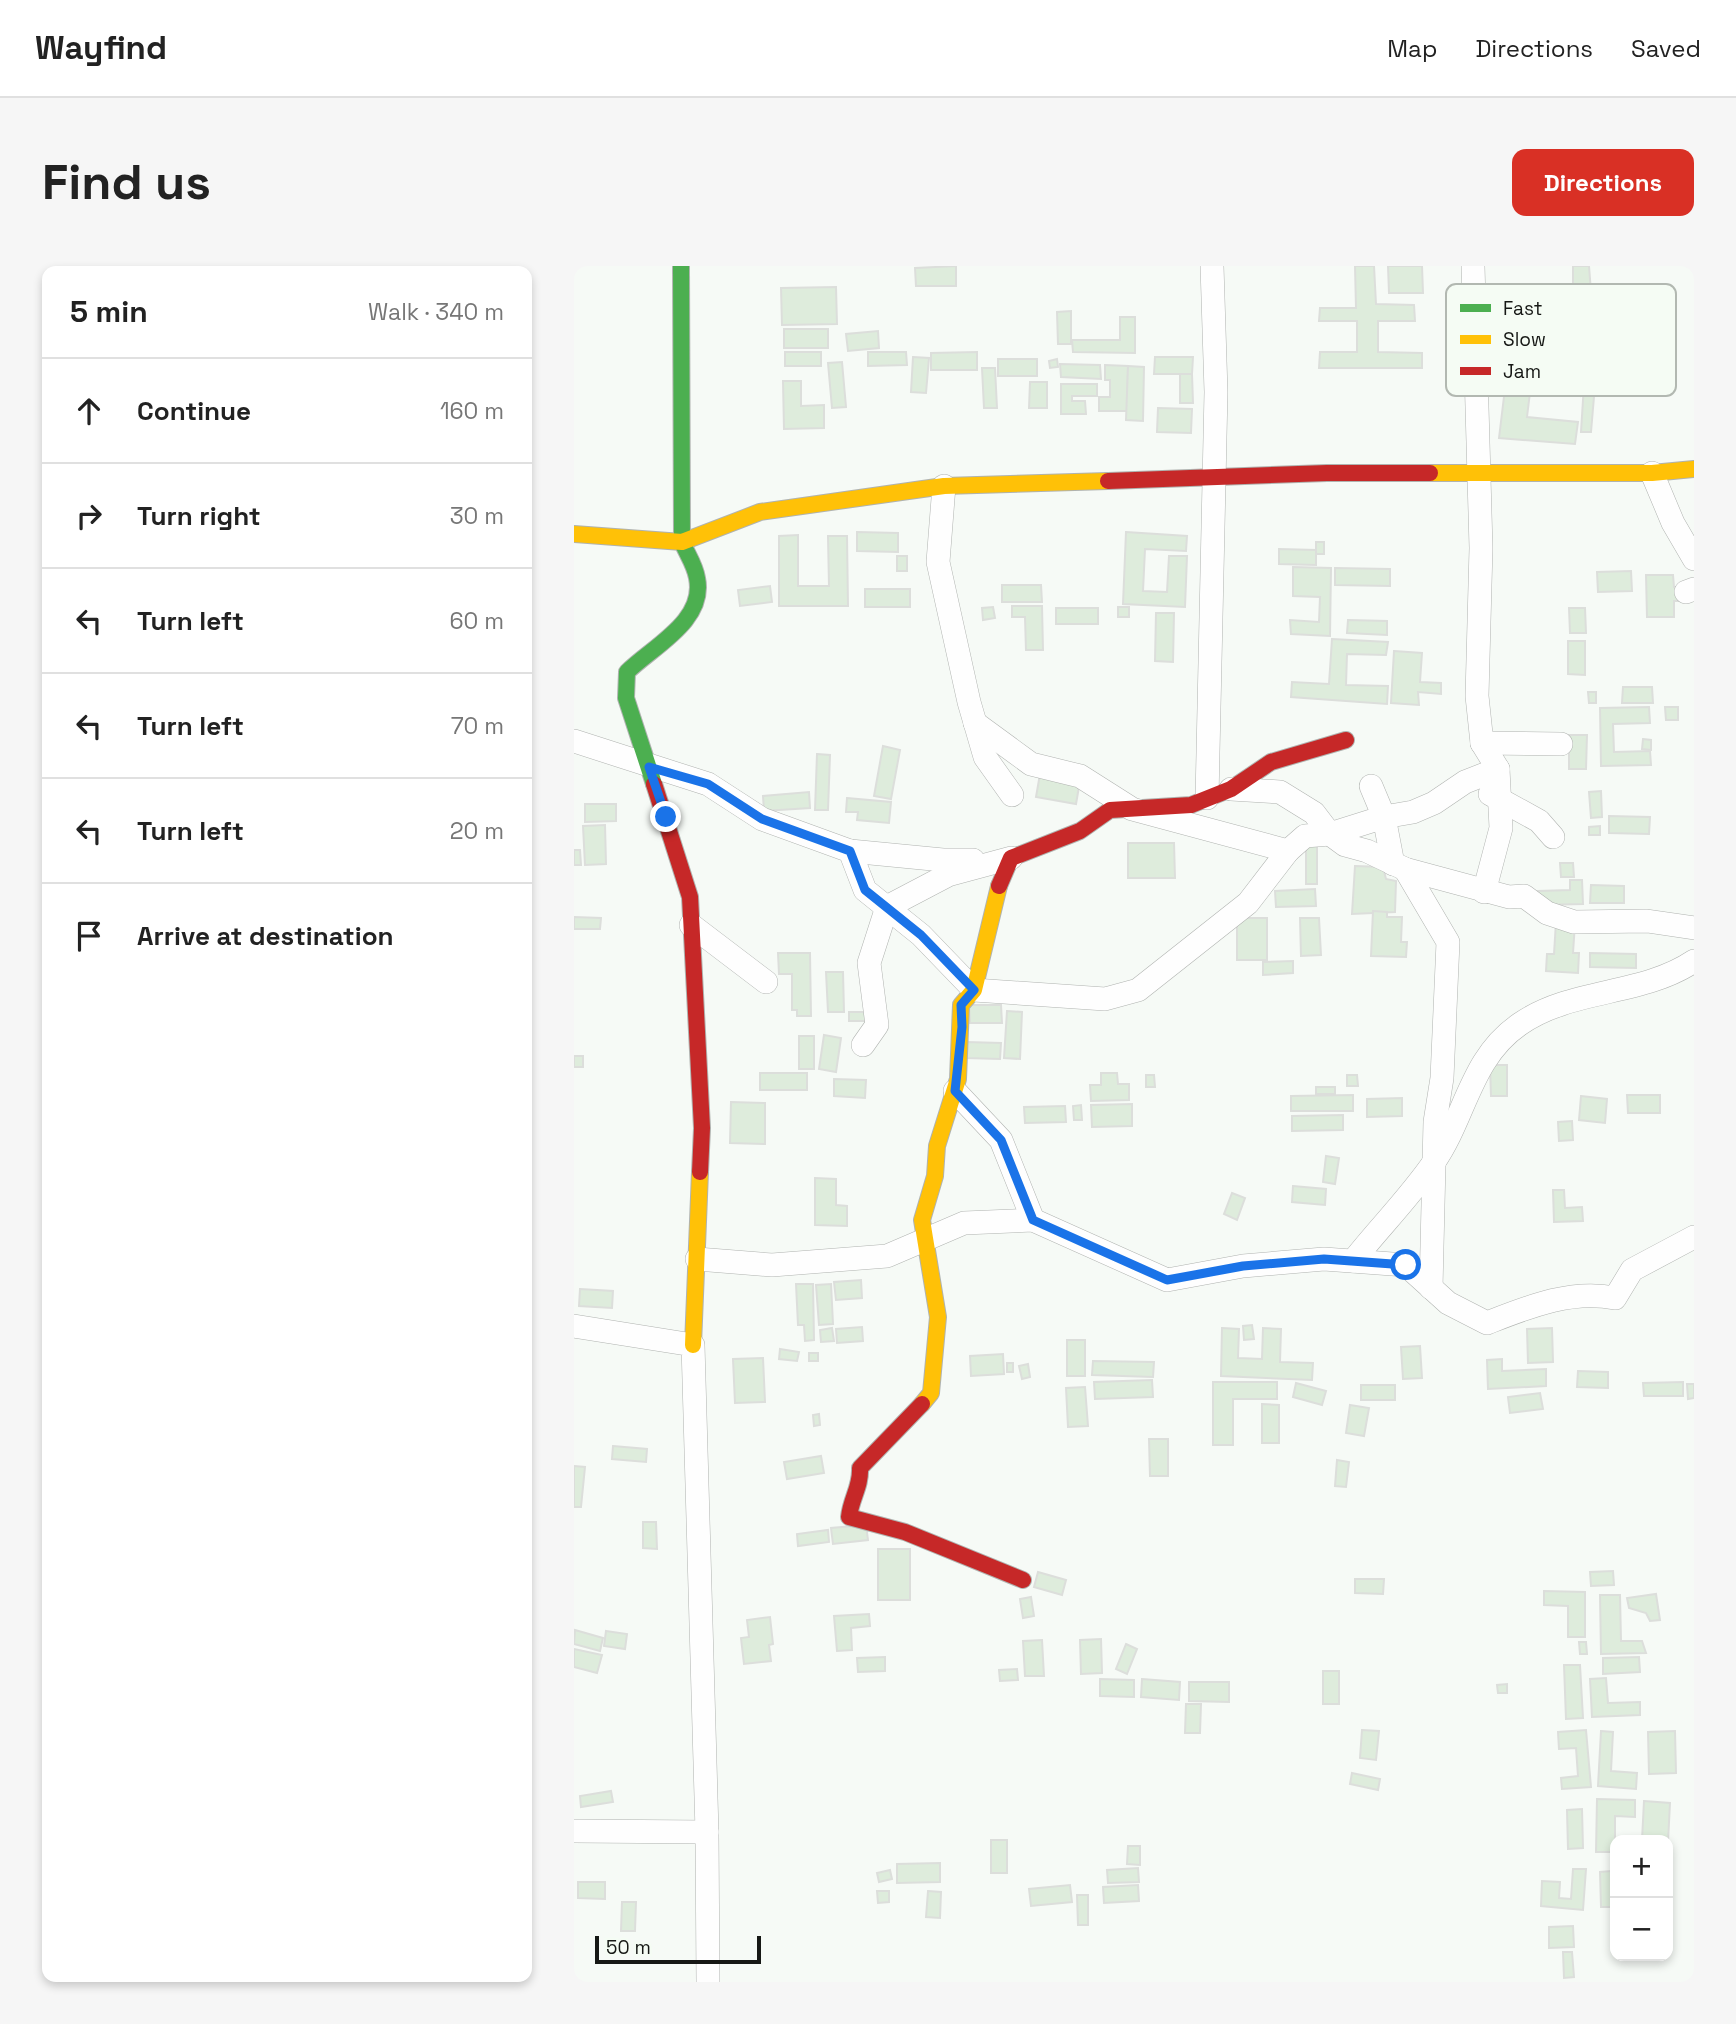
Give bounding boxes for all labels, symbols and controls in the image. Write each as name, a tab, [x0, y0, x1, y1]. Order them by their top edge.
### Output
text: Wayfind	[35, 27, 167, 69]
text: Map	[1387, 33, 1437, 64]
text: Directions	[1475, 33, 1593, 64]
text: Saved	[1631, 33, 1701, 64]
button: Directions	[1512, 149, 1694, 216]
text: Find us	[42, 151, 211, 213]
legend	[1446, 284, 1676, 396]
text: 5 min	[70, 292, 148, 331]
text: Fast	[1503, 296, 1543, 321]
text: Walk · 340 m	[368, 297, 504, 327]
text: Slow	[1503, 327, 1546, 352]
text: Jam	[1503, 359, 1541, 384]
icon: ahead	[70, 392, 108, 430]
text: Continue	[137, 394, 251, 428]
text: 160 m	[440, 396, 504, 426]
icon: right	[70, 497, 108, 535]
text: Turn right	[137, 499, 261, 533]
text: 30 m	[450, 501, 504, 531]
icon: left	[70, 602, 108, 640]
text: Turn left	[137, 604, 244, 638]
text: 60 m	[449, 606, 504, 636]
icon: left	[70, 707, 108, 745]
text: Turn left	[137, 709, 244, 743]
text: 70 m	[451, 711, 504, 741]
route end	[650, 801, 681, 832]
icon: left	[70, 812, 108, 850]
text: Turn left	[137, 814, 244, 848]
text: 20 m	[450, 816, 504, 846]
icon: arrive	[70, 917, 108, 955]
text: Arrive at destination	[137, 919, 394, 953]
route start	[1390, 1249, 1421, 1280]
map controls	[1610, 1835, 1673, 1961]
button: +	[1610, 1835, 1673, 1898]
button: −	[1610, 1898, 1673, 1961]
scale bar	[595, 1933, 761, 1965]
text: 50 m	[606, 1935, 651, 1960]

